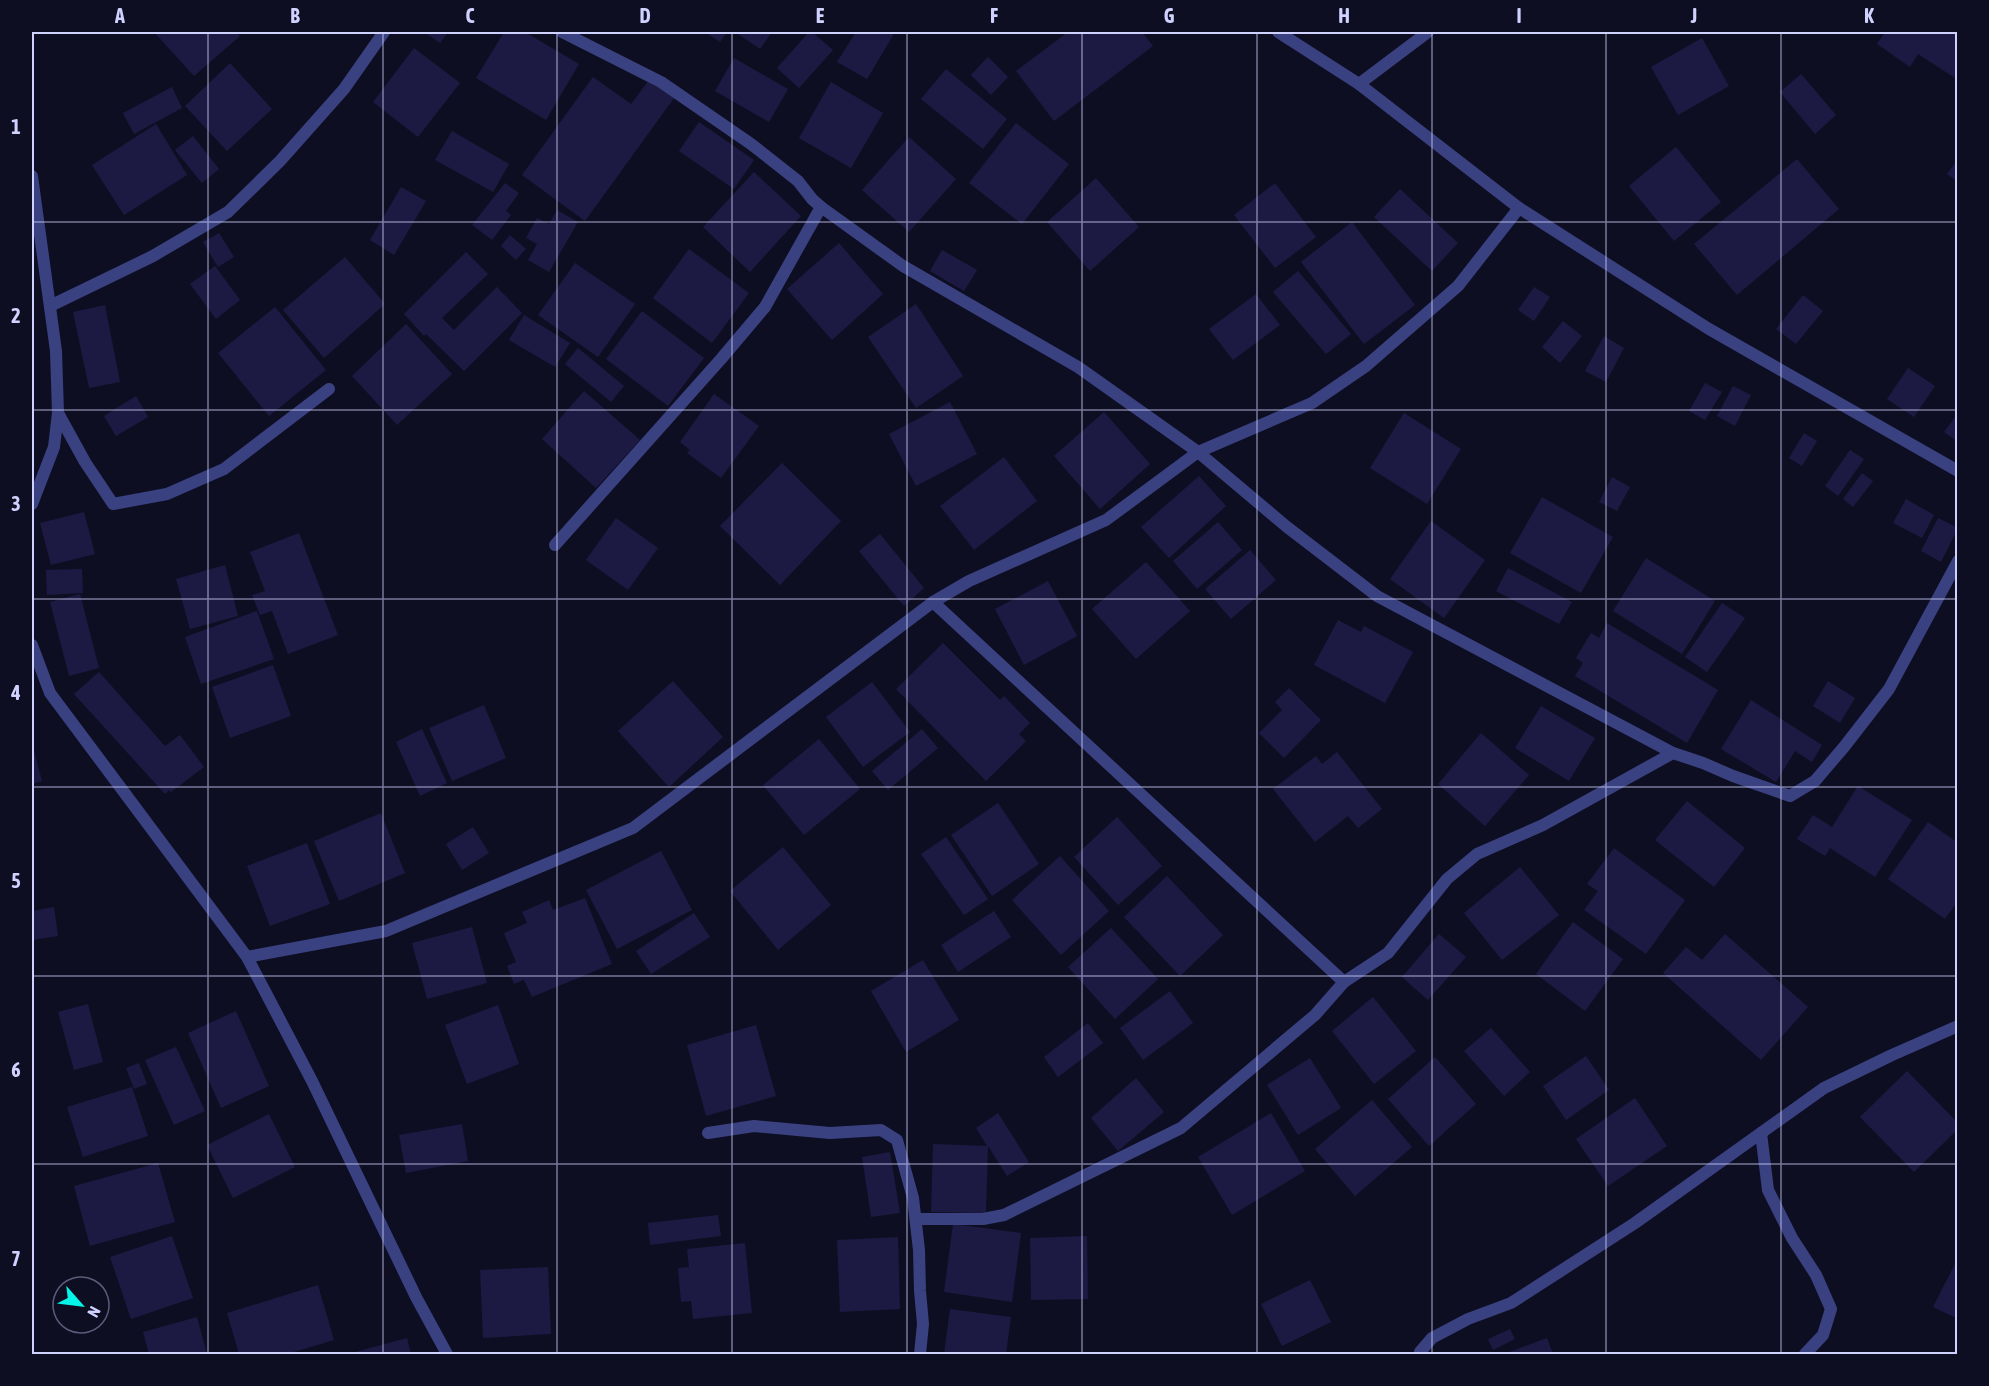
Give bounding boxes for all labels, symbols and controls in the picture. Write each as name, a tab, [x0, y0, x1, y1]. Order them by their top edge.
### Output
text: A	[114, 4, 125, 27]
text: B	[290, 4, 300, 27]
text: C	[466, 4, 475, 27]
text: D	[639, 4, 651, 27]
text: E	[816, 4, 825, 27]
text: F	[990, 4, 998, 27]
text: G	[1164, 4, 1175, 27]
text: H	[1338, 4, 1350, 27]
text: I	[1516, 4, 1522, 27]
text: J	[1690, 4, 1697, 27]
text: K	[1864, 4, 1874, 27]
text: 1	[11, 115, 21, 138]
text: 2	[11, 304, 21, 327]
text: 3	[11, 492, 21, 515]
text: 4	[10, 681, 21, 704]
text: 5	[11, 869, 21, 892]
text: 6	[11, 1058, 21, 1081]
text: 7	[11, 1247, 21, 1270]
north arrow	[51, 1275, 111, 1335]
text: N	[84, 1304, 104, 1320]

